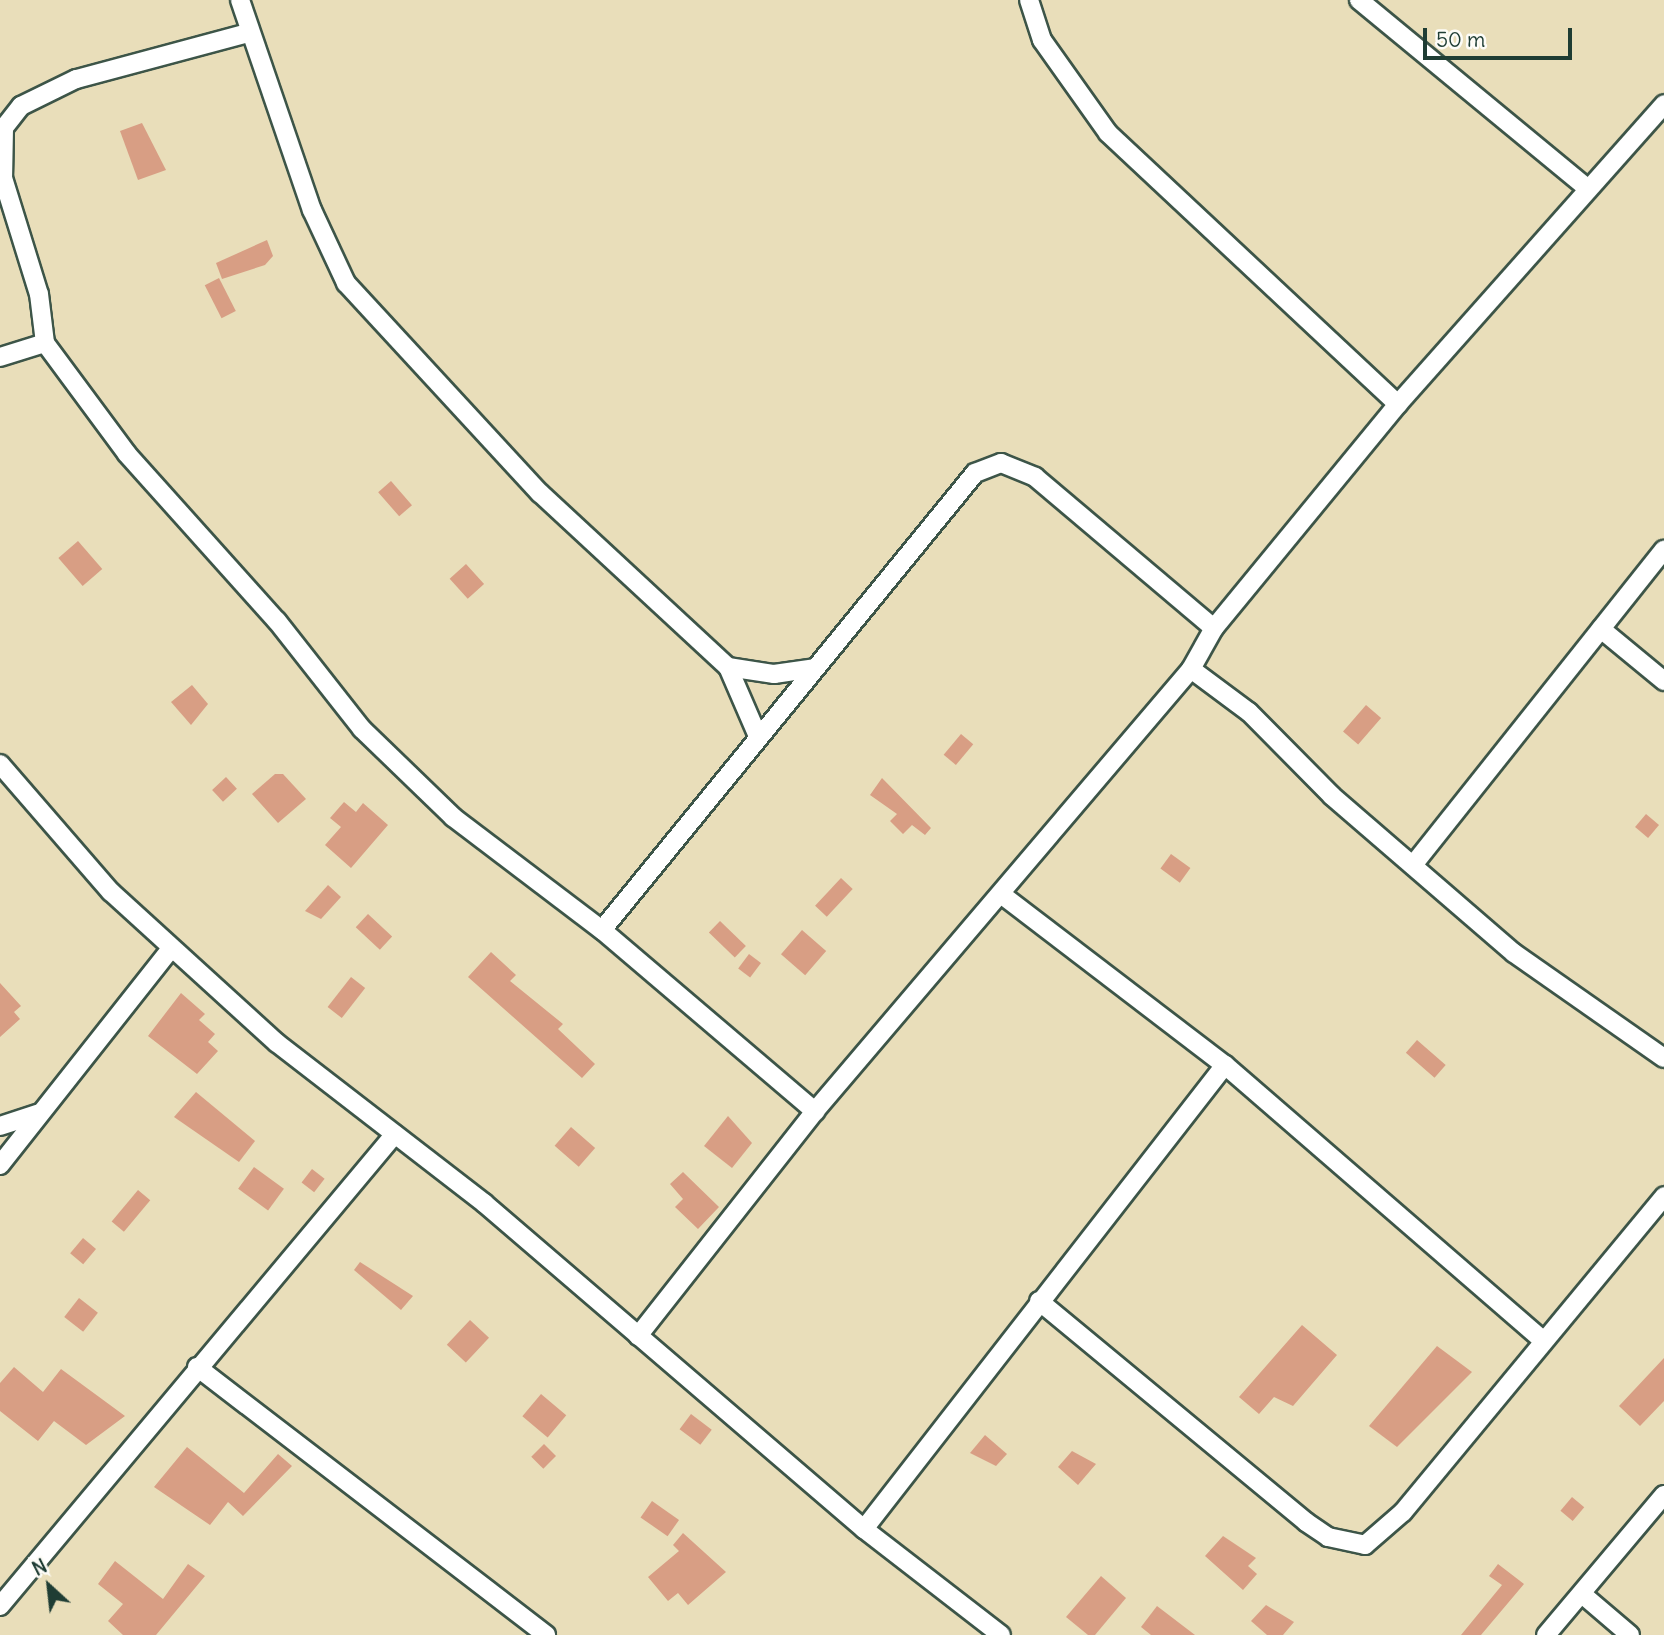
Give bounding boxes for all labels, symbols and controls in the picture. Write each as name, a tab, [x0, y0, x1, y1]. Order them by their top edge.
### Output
scale bar	[1426, 14, 1575, 58]
text: 50 m	[1436, 26, 1485, 53]
north arrow	[14, 1551, 84, 1621]
text: N	[28, 1554, 51, 1581]

